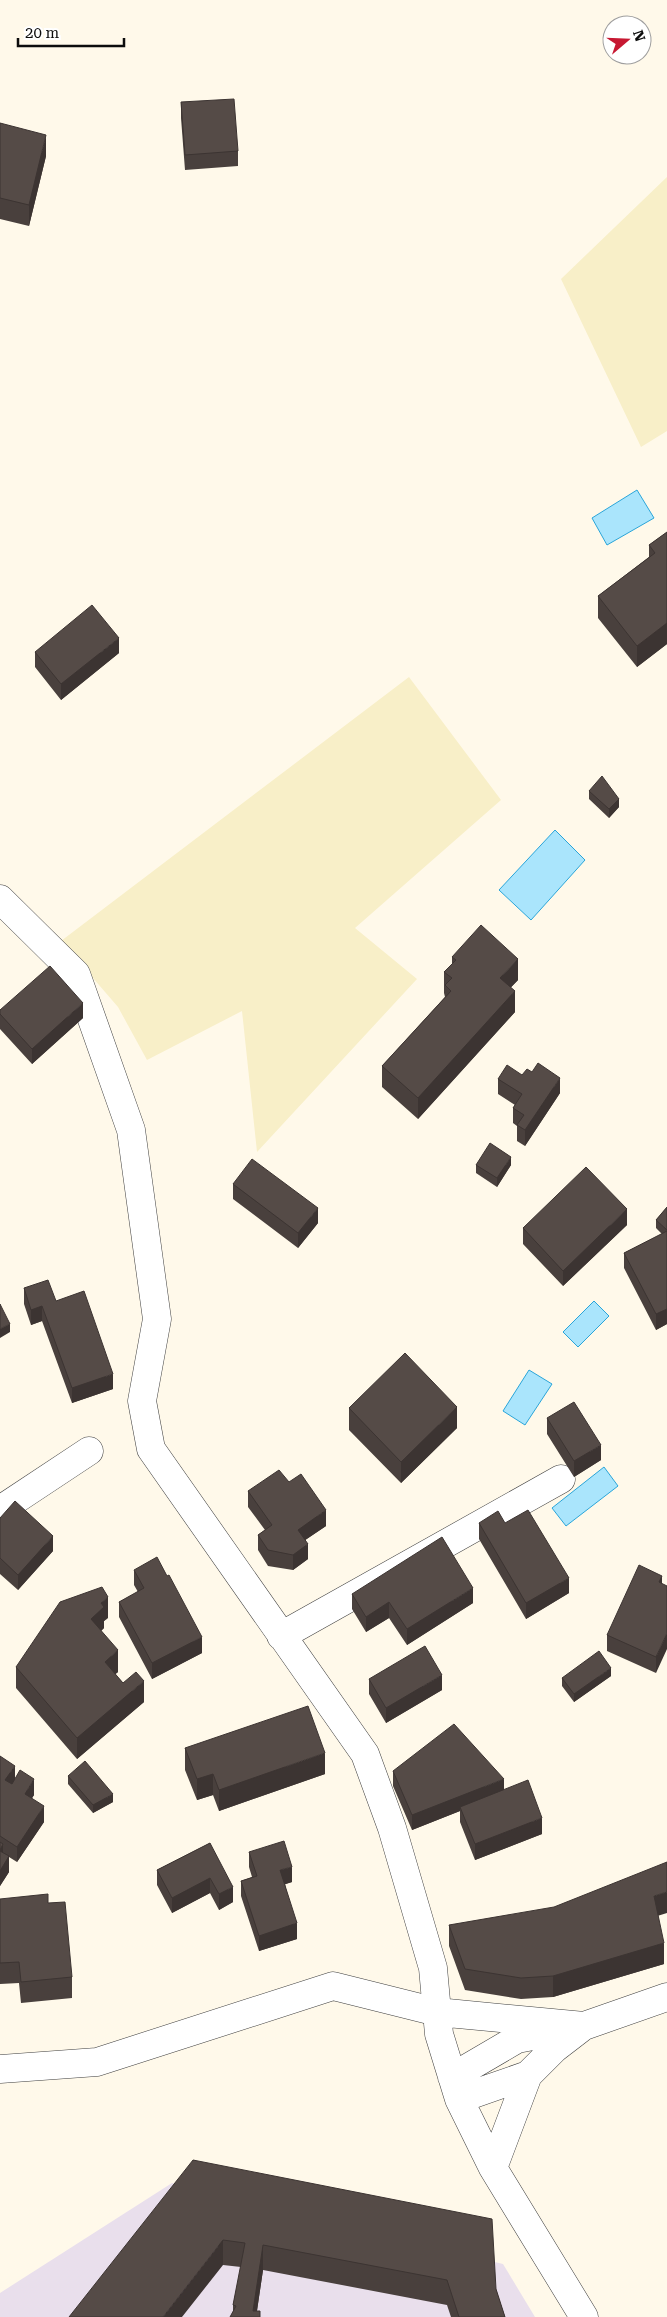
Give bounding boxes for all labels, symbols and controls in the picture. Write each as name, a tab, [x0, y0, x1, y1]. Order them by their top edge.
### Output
scale bar	[18, 15, 124, 47]
north arrow	[602, 15, 652, 65]
text: 20 m	[25, 24, 60, 42]
text: N	[630, 28, 649, 44]

